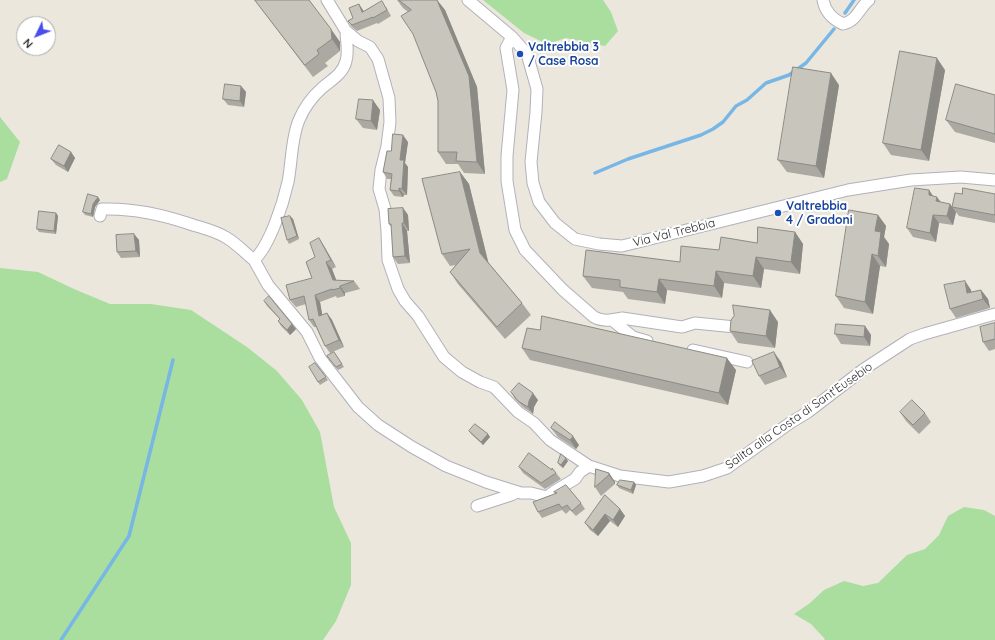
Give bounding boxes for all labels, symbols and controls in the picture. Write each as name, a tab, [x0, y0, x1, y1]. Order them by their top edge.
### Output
north arrow	[16, 16, 56, 56]
text: N	[20, 36, 36, 51]
place label: Valtrebbia 3 / Case Rosa	[528, 40, 599, 68]
marker: Valtrebbia 3 / Case Rosa	[515, 49, 525, 59]
place label: Valtrebbia 4 / Gradoni	[786, 199, 853, 227]
marker: Valtrebbia 4 / Gradoni	[773, 208, 783, 218]
street label: Via Val Trebbia	[631, 216, 717, 250]
street label: Salita alla Costa di Sant'Eusebio	[723, 360, 875, 472]

